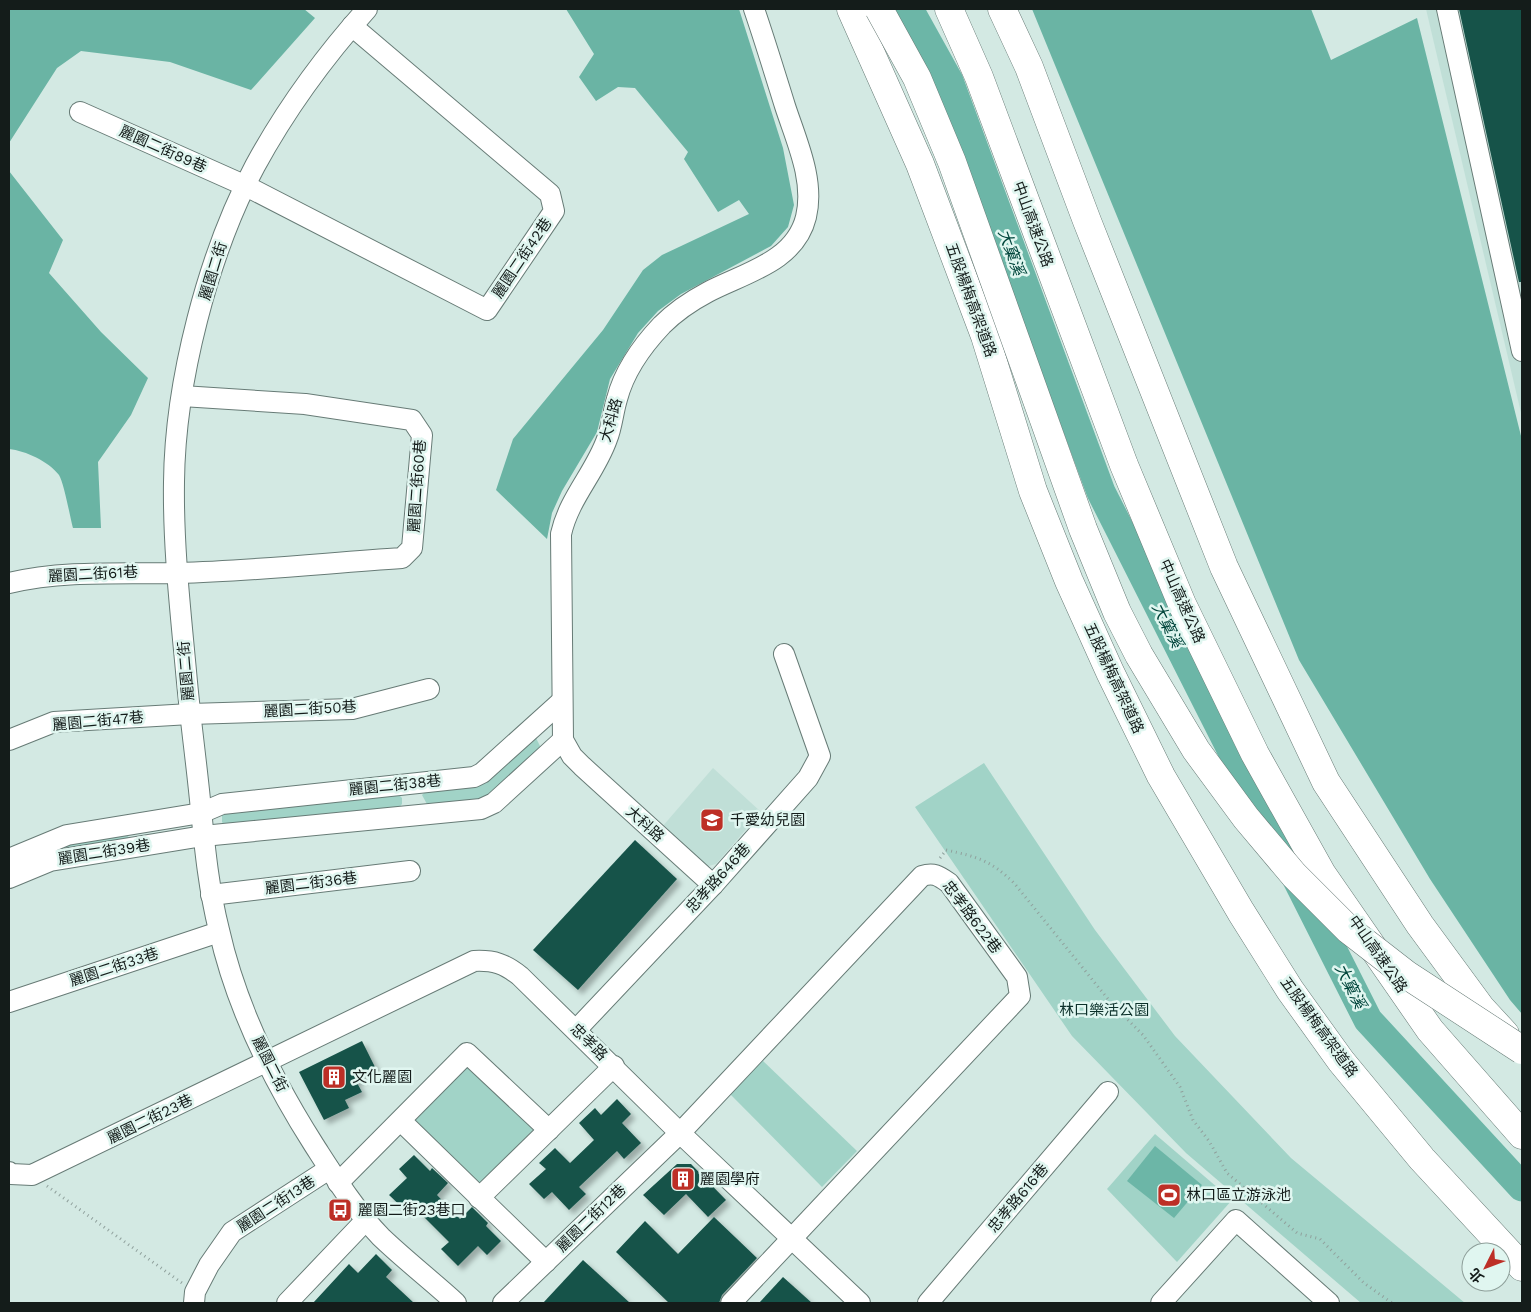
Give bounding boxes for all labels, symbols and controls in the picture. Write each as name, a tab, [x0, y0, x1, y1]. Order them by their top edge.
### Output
street label: 麗園二街89巷	[117, 122, 209, 176]
street label: 中山高速公路	[1009, 179, 1057, 269]
street label: 麗園二街42巷	[489, 214, 555, 302]
water label: 大窠溪	[994, 226, 1029, 280]
street label: 麗園二街	[196, 240, 230, 302]
street label: 五股楊梅高架道路	[942, 241, 1000, 359]
street label: 大科路	[596, 396, 626, 444]
street label: 麗園二街60巷	[405, 439, 429, 533]
street label: 中山高速公路	[1155, 556, 1209, 646]
street label: 麗園二街61巷	[48, 563, 138, 585]
water label: 大窠溪	[1148, 600, 1188, 653]
street label: 五股楊梅高架道路	[1080, 620, 1148, 736]
street label: 麗園二街	[174, 640, 198, 702]
street label: 麗園二街50巷	[263, 698, 357, 720]
street label: 麗園二街47巷	[51, 708, 145, 734]
street label: 麗園二街38巷	[348, 771, 442, 799]
street label: 大科路	[622, 802, 668, 846]
school or university icon: 千愛幼兒園	[699, 807, 725, 833]
place label: 千愛幼兒園	[730, 811, 805, 829]
street label: 麗園二街39巷	[57, 836, 151, 868]
street label: 忠孝路646巷	[682, 840, 754, 916]
street label: 麗園二街36巷	[264, 868, 358, 898]
street label: 忠孝路622巷	[939, 877, 1005, 957]
street label: 中山高速公路	[1345, 912, 1411, 996]
street label: 麗園二街33巷	[67, 944, 161, 990]
water label: 大窠溪	[1331, 961, 1371, 1014]
street label: 五股楊梅高架道路	[1276, 973, 1362, 1081]
park label: 林口樂活公園	[1059, 1001, 1149, 1019]
street label: 忠孝路	[567, 1020, 611, 1064]
street label: 麗園二街	[248, 1033, 292, 1095]
building icon: 文化麗園	[321, 1064, 347, 1090]
place label: 文化麗園	[352, 1068, 412, 1086]
street label: 麗園二街23巷	[104, 1091, 196, 1147]
street label: 忠孝路616巷	[984, 1160, 1052, 1236]
building icon: 麗園學府	[670, 1166, 696, 1192]
place label: 麗園學府	[700, 1170, 760, 1188]
street label: 麗園二街13巷	[234, 1172, 318, 1236]
street label: 麗園二街12巷	[553, 1180, 629, 1256]
sports icon: 林口區立游泳池	[1156, 1182, 1182, 1208]
place label: 林口區立游泳池	[1186, 1186, 1291, 1204]
bus stop icon: 麗園二街23巷口	[327, 1197, 353, 1223]
place label: 麗園二街23巷口	[358, 1201, 466, 1219]
north arrow	[1461, 1242, 1511, 1292]
text: 北	[1466, 1265, 1487, 1286]

